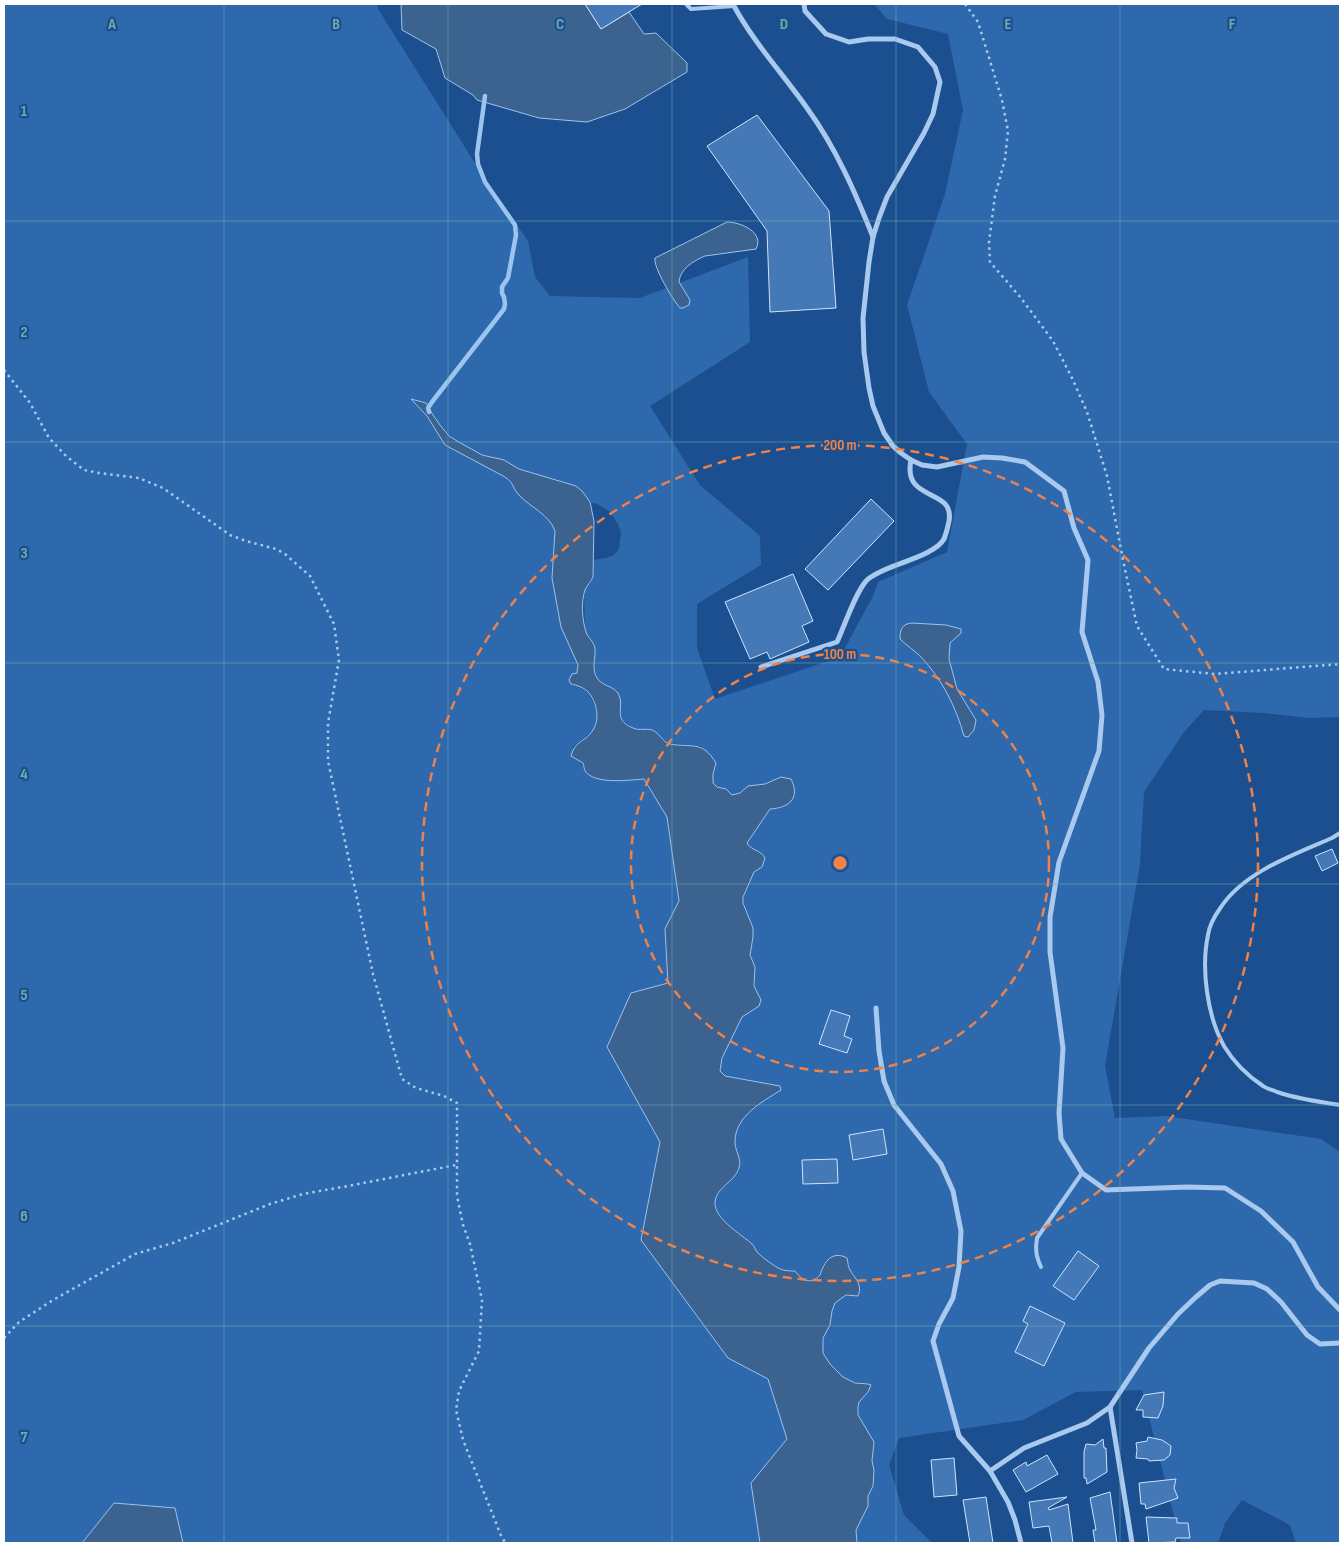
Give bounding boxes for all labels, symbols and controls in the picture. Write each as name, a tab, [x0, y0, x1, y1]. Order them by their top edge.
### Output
text: A	[107, 15, 116, 34]
text: B	[332, 15, 340, 34]
text: C	[556, 15, 564, 34]
text: D	[780, 15, 788, 34]
text: E	[1005, 15, 1012, 34]
text: F	[1229, 15, 1236, 34]
text: 1	[21, 102, 28, 121]
text: 2	[20, 323, 28, 342]
text: 200 m	[823, 436, 857, 455]
text: 3	[20, 544, 28, 563]
text: 100 m	[824, 645, 856, 664]
text: 4	[20, 765, 28, 784]
centre of rings	[831, 854, 849, 872]
text: 5	[20, 986, 28, 1005]
text: 6	[20, 1207, 28, 1226]
text: 7	[21, 1428, 28, 1447]

